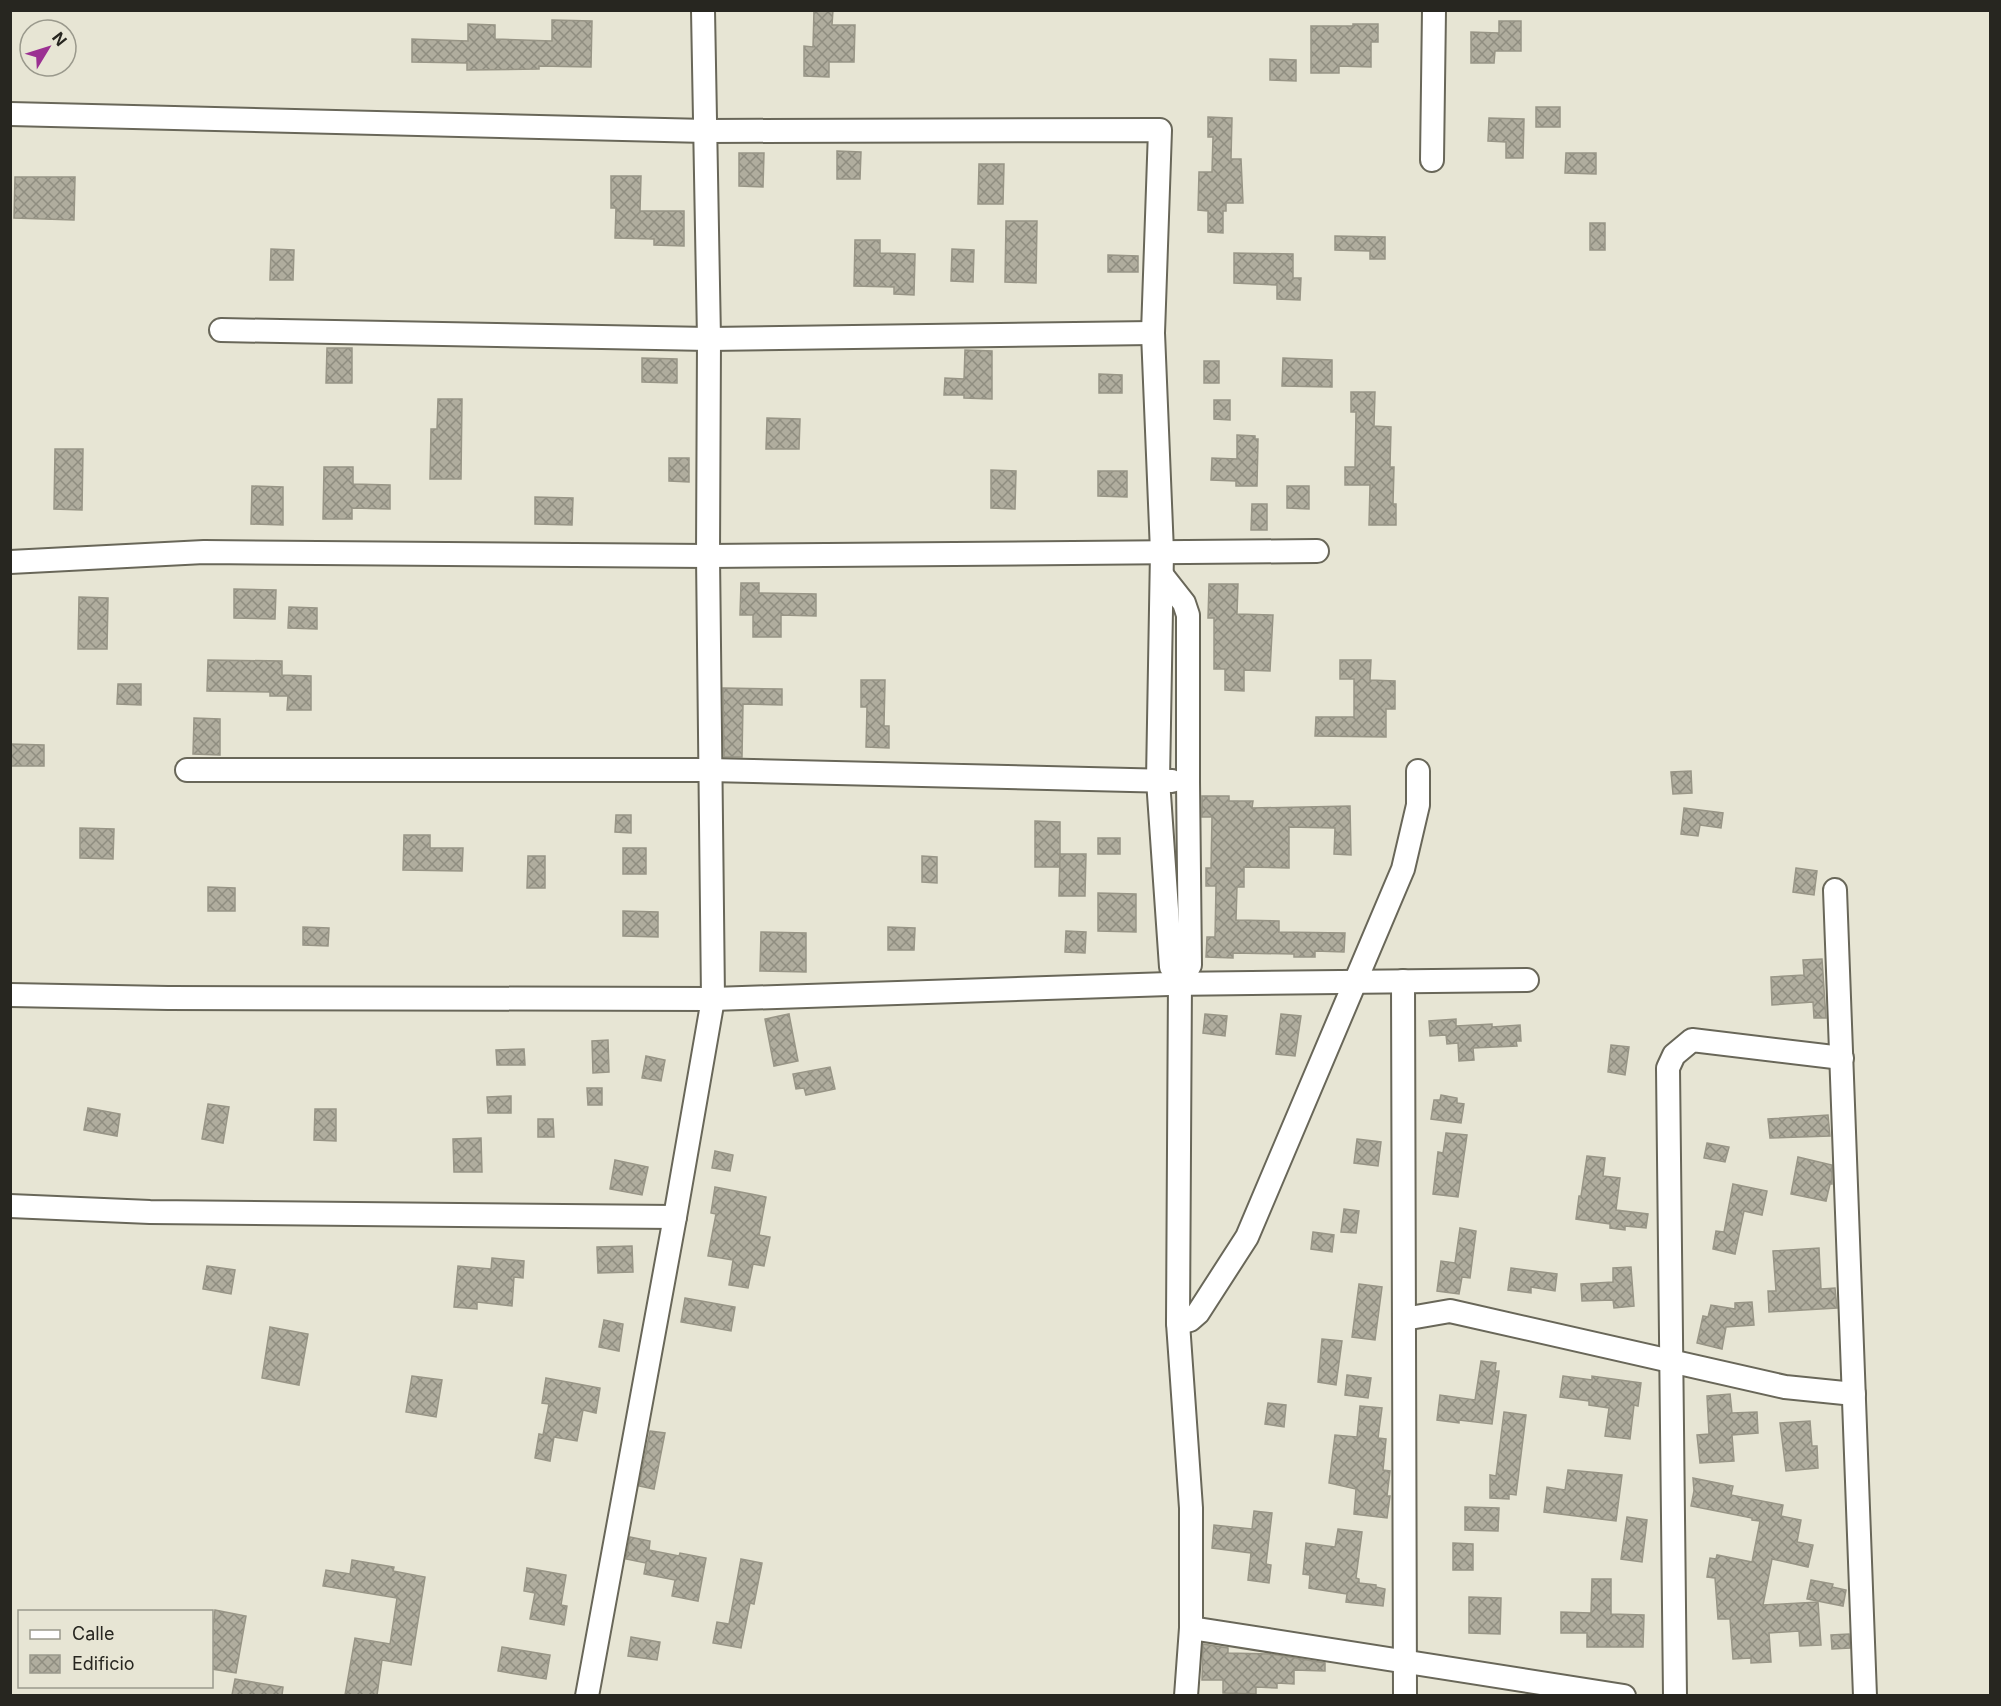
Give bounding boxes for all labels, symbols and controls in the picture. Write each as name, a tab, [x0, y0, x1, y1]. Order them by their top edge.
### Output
north arrow	[18, 18, 78, 78]
text: N	[48, 28, 71, 50]
legend	[18, 1610, 213, 1688]
text: Calle	[72, 1623, 114, 1644]
text: Edificio	[72, 1653, 135, 1674]

